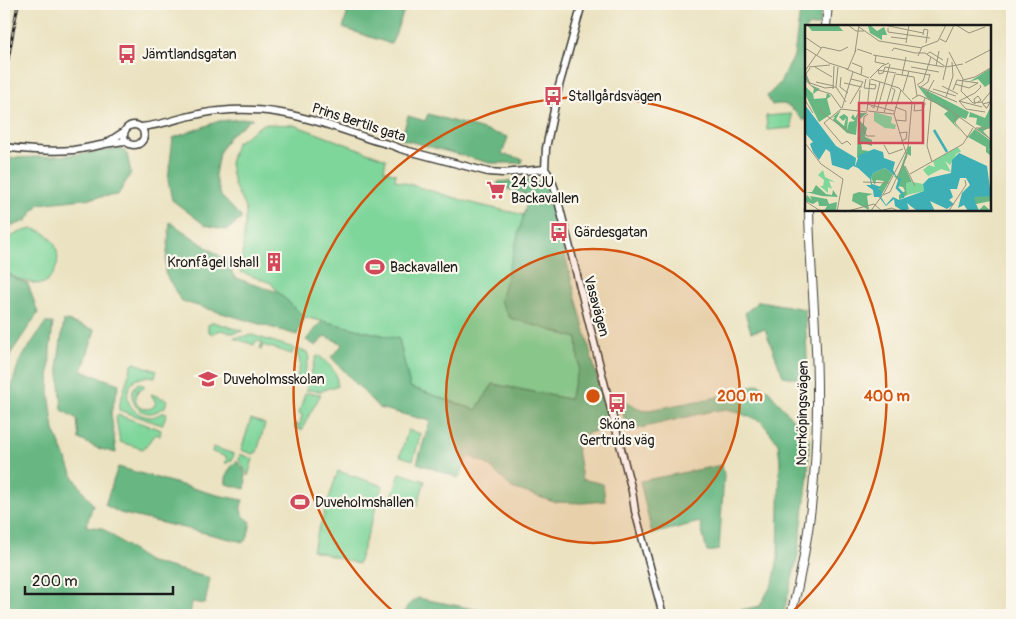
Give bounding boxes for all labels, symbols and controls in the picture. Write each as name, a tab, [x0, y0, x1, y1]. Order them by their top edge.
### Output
inset map	[805, 25, 991, 211]
bus stop icon: Jämtlandsgatan	[116, 43, 138, 65]
place label: Jämtlandsgatan	[142, 46, 237, 63]
bus stop icon: Stallgårdsvägen	[542, 85, 564, 107]
place label: Stallgårdsvägen	[568, 88, 662, 105]
street label: Prins Bertils gata	[310, 99, 408, 146]
place label: 24 SJU Backavallen	[511, 174, 579, 207]
supermarket icon: 24 SJU Backavallen	[485, 179, 507, 201]
bus stop icon: Gärdesgatan	[548, 221, 570, 243]
place label: Gärdesgatan	[574, 224, 648, 241]
building icon: Kronfågel Ishall	[263, 251, 285, 273]
place label: Kronfågel Ishall	[167, 254, 259, 271]
sports icon: Backavallen	[364, 256, 386, 278]
place label: Backavallen	[390, 259, 458, 276]
street label: Vasavägen	[580, 274, 613, 338]
street label: Norrköpingsvägen	[793, 360, 812, 466]
school or university icon: Duveholmsskolan	[197, 368, 219, 390]
place label: Duveholmsskolan	[223, 371, 325, 388]
centre of rings	[584, 387, 602, 405]
text: 200 m	[717, 387, 763, 406]
text: 400 m	[864, 387, 910, 406]
bus stop icon: Sköna Gertruds väg	[606, 392, 628, 414]
place label: Sköna Gertruds väg	[579, 416, 655, 449]
sports icon: Duveholmshallen	[289, 491, 311, 513]
place label: Duveholmshallen	[315, 494, 414, 511]
scale bar	[25, 564, 172, 596]
text: 200 m	[32, 572, 77, 591]

